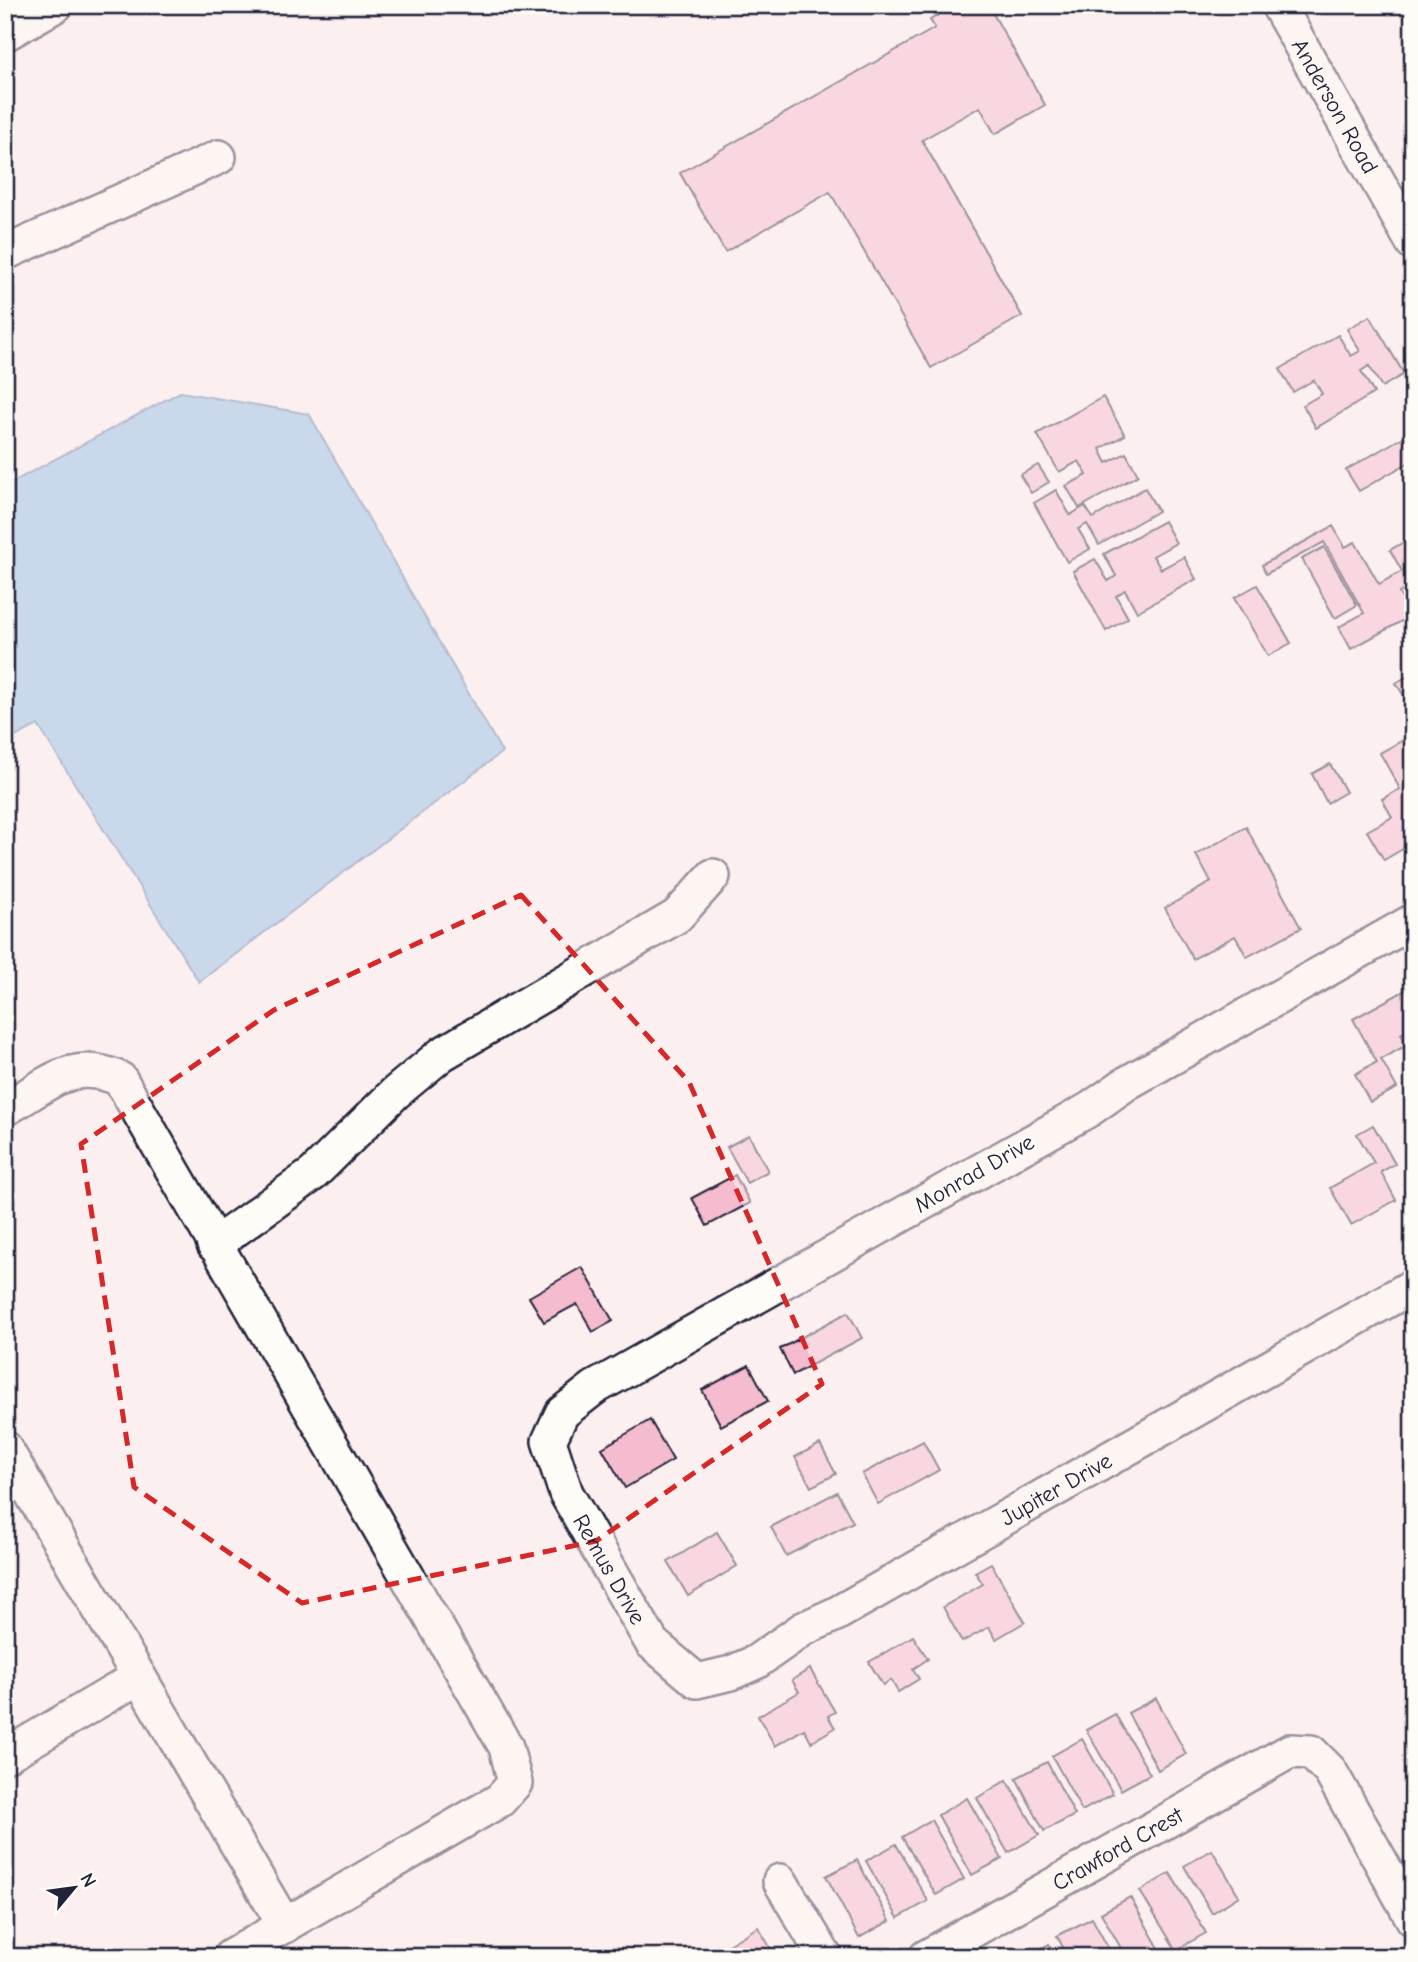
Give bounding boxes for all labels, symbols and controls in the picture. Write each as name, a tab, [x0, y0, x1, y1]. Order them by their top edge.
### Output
street label: Anderson Road	[1286, 34, 1384, 178]
street label: Monrad Drive	[909, 1128, 1039, 1219]
street label: Jupiter Drive	[996, 1447, 1117, 1532]
street label: Remus Drive	[567, 1510, 651, 1629]
street label: Crawford Crest	[1048, 1801, 1189, 1897]
north arrow	[38, 1854, 108, 1924]
text: N	[75, 1869, 101, 1891]

